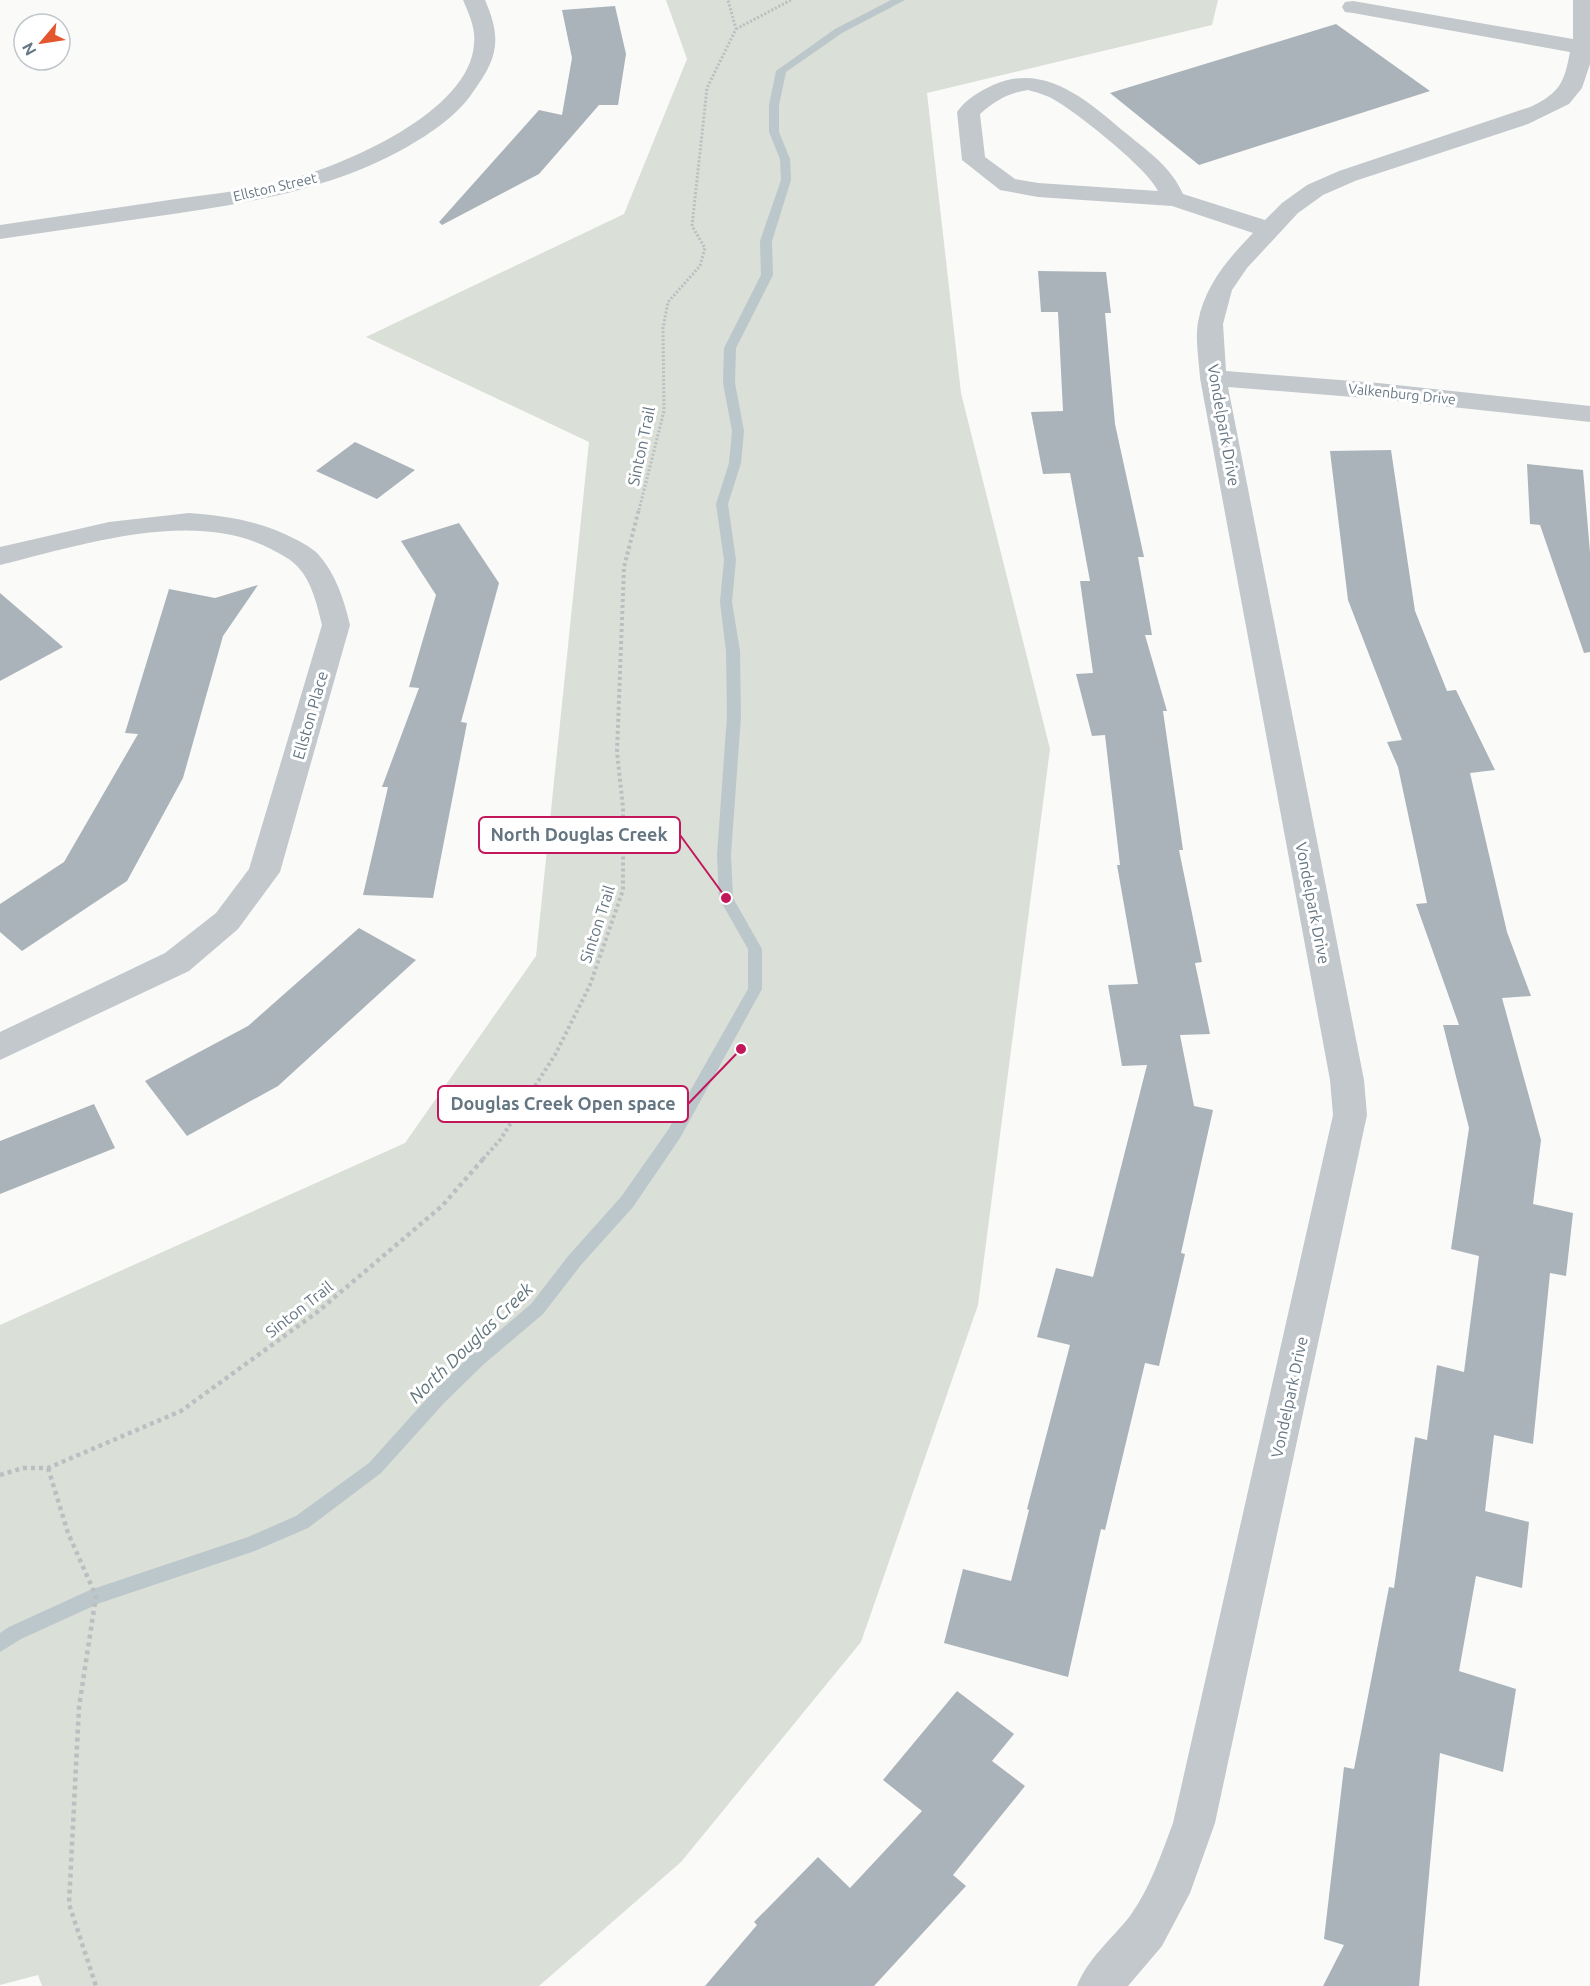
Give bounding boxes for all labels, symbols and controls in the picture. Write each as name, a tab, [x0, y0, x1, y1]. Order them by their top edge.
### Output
north arrow	[12, 12, 72, 72]
text: N	[18, 40, 40, 59]
street label: Ellston Street	[232, 170, 319, 204]
street label: Vondelpark Drive	[1204, 363, 1244, 487]
street label: Valkenburg Drive	[1348, 380, 1456, 408]
street label: Sinton Trail	[624, 405, 658, 487]
street label: Ellston Place	[289, 669, 331, 761]
callout: North Douglas Creek	[479, 817, 680, 853]
text: North Douglas Creek	[490, 824, 668, 844]
street label: Vondelpark Drive	[1292, 841, 1334, 965]
street label: Sinton Trail	[576, 883, 618, 965]
callout: Douglas Creek Open space	[438, 1086, 688, 1122]
text: Douglas Creek Open space	[450, 1093, 676, 1113]
street label: Sinton Trail	[262, 1277, 336, 1341]
water label: North Douglas Creek	[404, 1278, 537, 1406]
street label: Vondelpark Drive	[1267, 1335, 1311, 1459]

